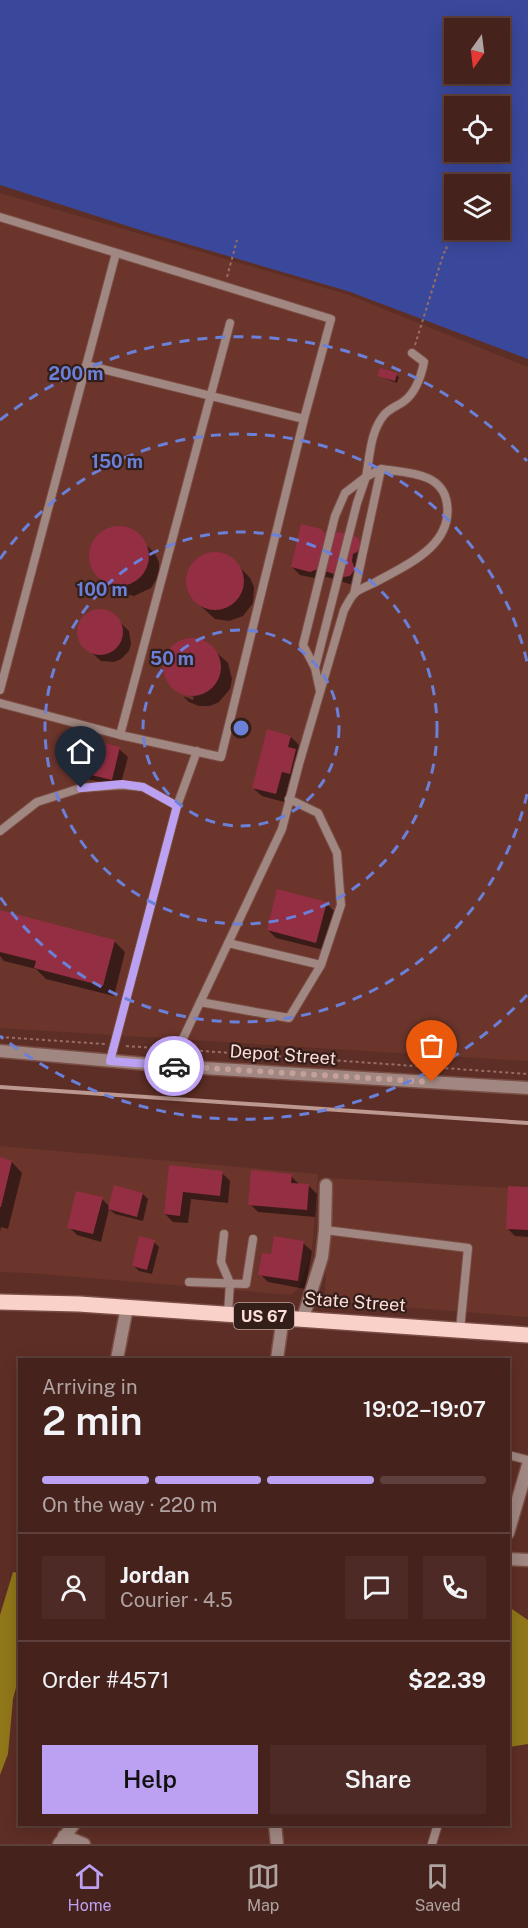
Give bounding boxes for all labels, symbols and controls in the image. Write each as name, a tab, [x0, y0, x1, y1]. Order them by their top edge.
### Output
north arrow	[444, 18, 510, 84]
map controls	[444, 18, 510, 240]
button: locate	[444, 96, 510, 162]
button: layers	[444, 174, 510, 240]
text: 200 m	[49, 363, 103, 384]
text: 150 m	[91, 451, 143, 472]
text: 100 m	[76, 579, 128, 600]
text: 50 m	[150, 648, 194, 669]
centre of rings	[231, 718, 251, 738]
pin	[55, 726, 106, 788]
icon: home	[64, 735, 97, 768]
pin	[406, 1020, 457, 1082]
icon: bag	[415, 1029, 448, 1062]
courier	[144, 1036, 204, 1096]
street label: Depot Street	[229, 1040, 337, 1069]
icon: car	[158, 1050, 191, 1083]
street label: State Street	[303, 1287, 407, 1316]
road number: US 67	[234, 1303, 294, 1329]
text: Arriving in	[42, 1375, 137, 1399]
text: 19:02–19:07	[363, 1396, 486, 1422]
text: 2 min	[42, 1398, 143, 1444]
text: On the way · 220 m	[42, 1493, 217, 1517]
button: person	[42, 1556, 105, 1619]
button: chat	[345, 1556, 408, 1619]
button: phone	[423, 1556, 486, 1619]
text: Jordan	[120, 1562, 189, 1588]
text: Courier · 4.5	[120, 1588, 233, 1612]
text: Order #4571	[42, 1667, 170, 1693]
text: $22.39	[408, 1667, 486, 1693]
button: Help	[42, 1745, 258, 1814]
button: Share	[270, 1745, 486, 1814]
tab: Home	[68, 1860, 112, 1915]
tab: Map	[247, 1860, 280, 1915]
tab: Saved	[415, 1860, 460, 1915]

